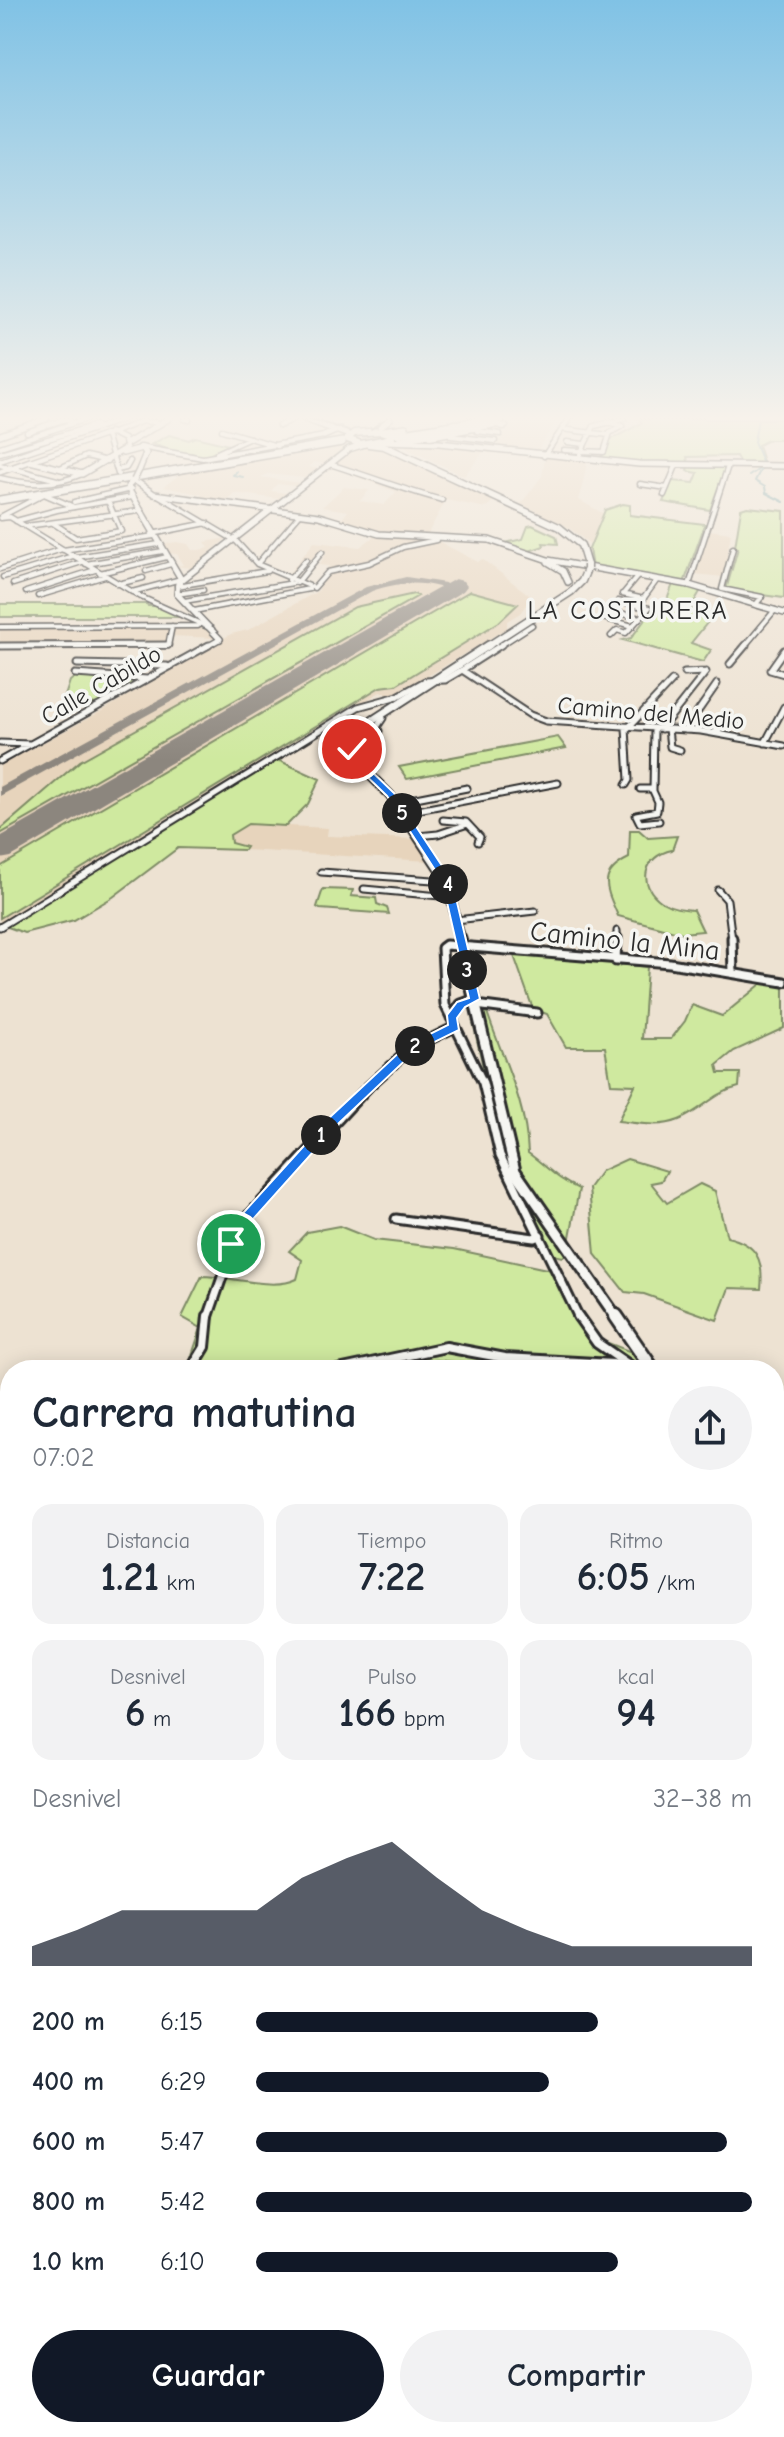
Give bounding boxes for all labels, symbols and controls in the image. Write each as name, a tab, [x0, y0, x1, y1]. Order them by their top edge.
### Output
district label: LA COSTURERA	[527, 596, 729, 626]
street label: Calle Cabildo	[36, 639, 166, 731]
street label: Camino del Medio	[556, 691, 746, 735]
pin	[318, 715, 386, 783]
icon: check	[330, 727, 374, 771]
pin: 5	[382, 793, 422, 833]
text: 5	[396, 800, 408, 826]
pin: 4	[428, 864, 468, 904]
text: 4	[443, 871, 453, 897]
street label: Camino la Mina	[528, 915, 721, 967]
pin: 3	[447, 950, 487, 990]
text: 3	[462, 957, 472, 983]
pin: 2	[395, 1026, 435, 1066]
text: 2	[410, 1033, 420, 1059]
pin: 1	[301, 1115, 341, 1155]
text: 1	[317, 1122, 325, 1148]
pin	[197, 1210, 265, 1278]
icon: arrive	[209, 1222, 253, 1266]
button: share	[668, 1386, 752, 1470]
text: Carrera matutina	[32, 1387, 357, 1438]
text: 07:02	[32, 1443, 94, 1473]
text: Distancia	[106, 1528, 190, 1554]
text: Tiempo	[357, 1528, 427, 1554]
text: Ritmo	[609, 1528, 663, 1554]
text: 1.21	[101, 1554, 159, 1600]
text: 7:22	[359, 1554, 425, 1600]
text: 6:05	[576, 1554, 650, 1600]
text: km	[159, 1570, 195, 1596]
text: /km	[650, 1570, 696, 1596]
text: Desnivel	[110, 1664, 186, 1690]
text: Pulso	[367, 1664, 417, 1690]
text: kcal	[618, 1664, 654, 1690]
text: 6	[125, 1690, 146, 1736]
text: 166	[339, 1690, 396, 1736]
text: 94	[616, 1690, 656, 1736]
text: m	[146, 1706, 171, 1732]
text: bpm	[396, 1706, 445, 1732]
text: Desnivel	[32, 1784, 122, 1814]
text: 32–38 m	[653, 1784, 752, 1814]
text: 200 m	[32, 2007, 105, 2037]
text: 6:15	[160, 2007, 203, 2037]
text: 400 m	[32, 2067, 104, 2097]
text: 6:29	[160, 2067, 206, 2097]
text: 600 m	[32, 2127, 105, 2157]
text: 5:47	[160, 2127, 204, 2157]
text: 800 m	[32, 2187, 105, 2217]
text: 5:42	[160, 2187, 205, 2217]
text: 1.0 km	[32, 2247, 104, 2277]
text: 6:10	[160, 2247, 205, 2277]
button: Guardar	[32, 2330, 384, 2422]
button: Compartir	[400, 2330, 752, 2422]

